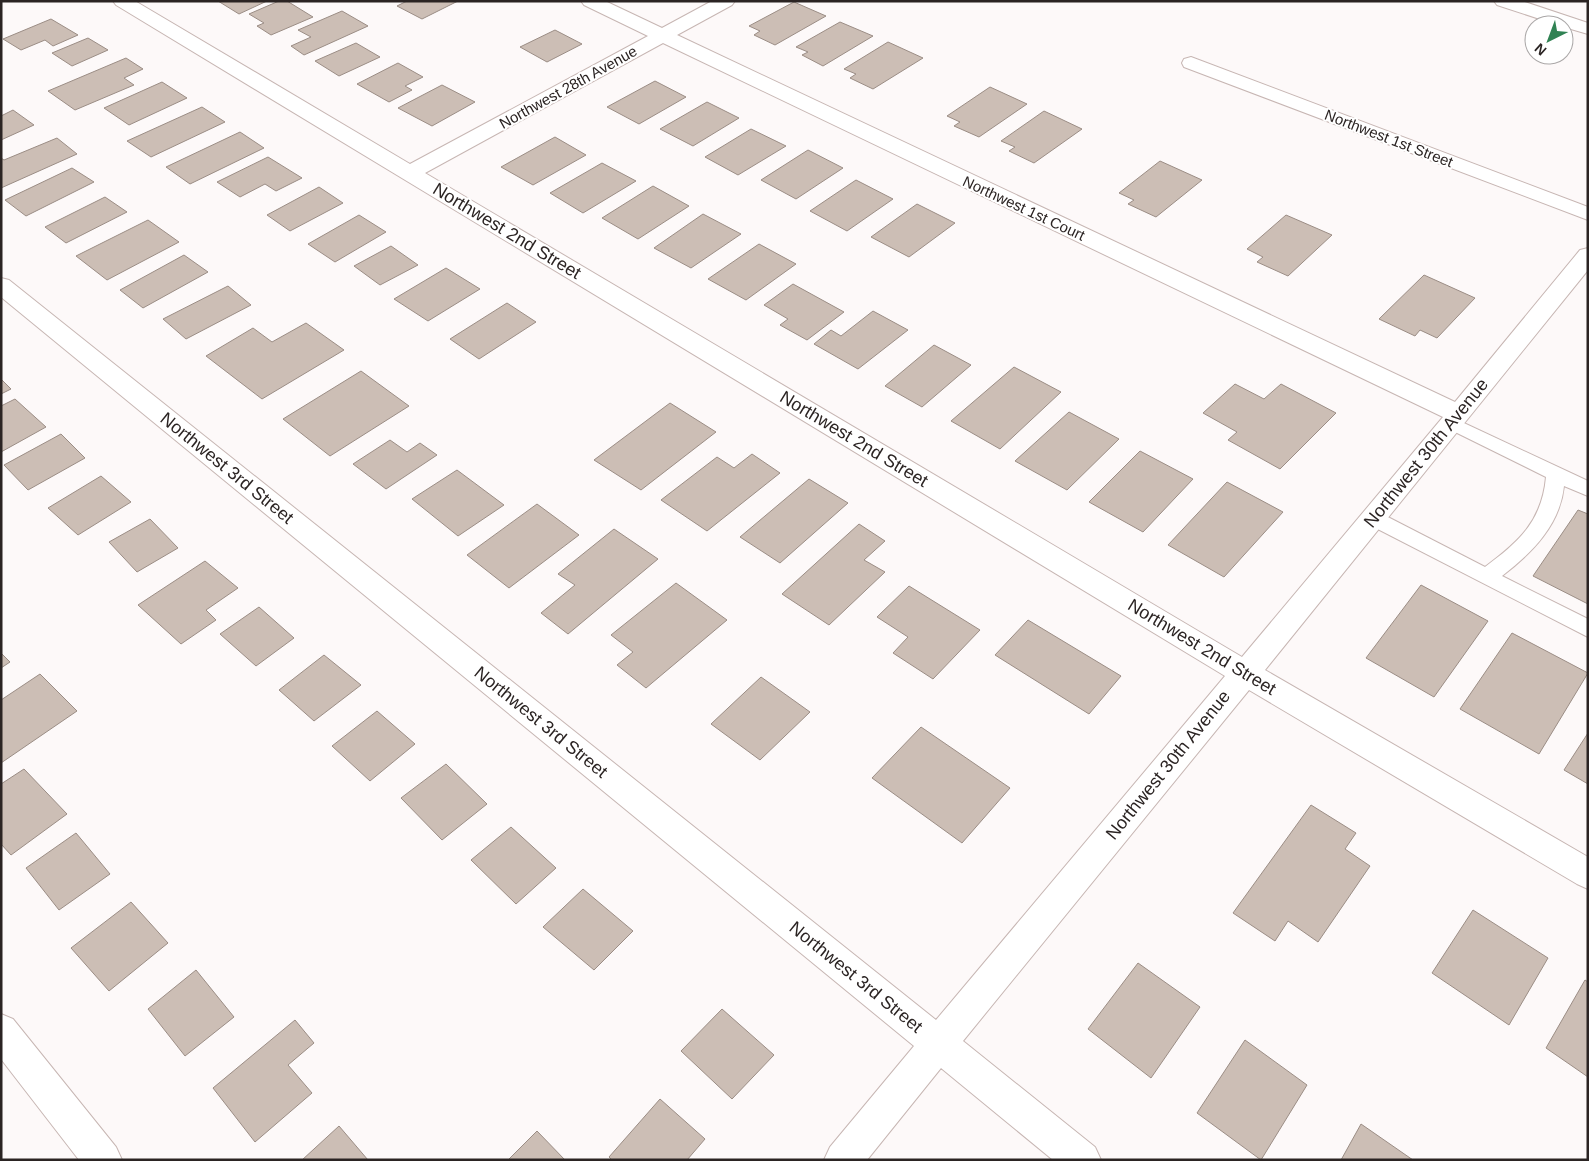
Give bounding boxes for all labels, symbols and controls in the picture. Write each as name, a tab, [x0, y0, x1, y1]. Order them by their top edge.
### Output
north arrow	[1524, 15, 1574, 65]
text: N	[1531, 40, 1549, 59]
street label: Northwest 28th Avenue	[496, 42, 640, 132]
street label: Northwest 1st Street	[1323, 106, 1456, 171]
street label: Northwest 1st Court	[960, 172, 1088, 244]
street label: Northwest 2nd Street	[429, 179, 585, 283]
street label: Northwest 30th Avenue	[1360, 375, 1492, 531]
street label: Northwest 2nd Street	[776, 387, 932, 491]
street label: Northwest 3rd Street	[157, 408, 297, 528]
street label: Northwest 2nd Street	[1124, 595, 1280, 699]
street label: Northwest 3rd Street	[471, 662, 611, 782]
street label: Northwest 30th Avenue	[1102, 687, 1234, 843]
street label: Northwest 3rd Street	[786, 917, 926, 1037]

